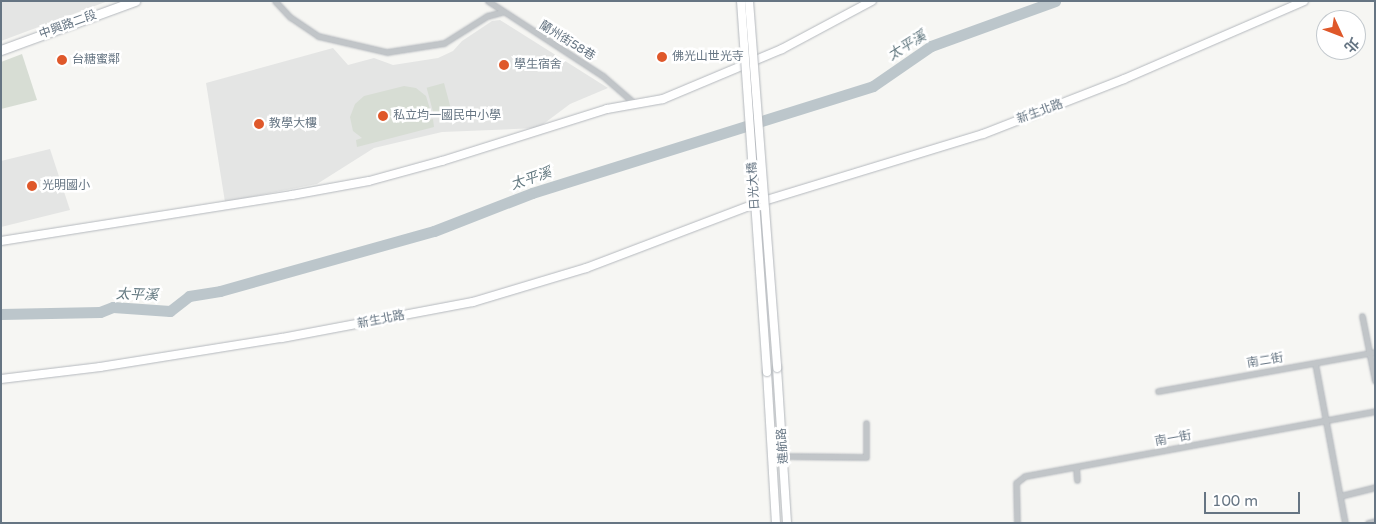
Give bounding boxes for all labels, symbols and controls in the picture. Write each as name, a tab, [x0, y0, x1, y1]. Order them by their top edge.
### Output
street label: 中興路二段	[37, 8, 99, 42]
north arrow	[1316, 10, 1366, 60]
street label: 蘭州街58巷	[536, 18, 598, 64]
water label: 太平溪	[885, 28, 929, 64]
text: 北	[1341, 34, 1363, 56]
place label: 佛光山世光寺	[672, 50, 744, 64]
marker: 佛光山世光寺	[656, 51, 668, 63]
place label: 台糖蜜鄰	[72, 53, 120, 67]
marker: 台糖蜜鄰	[56, 54, 68, 66]
place label: 學生宿舍	[514, 58, 562, 72]
marker: 學生宿舍	[498, 59, 510, 71]
street label: 新生北路	[1015, 97, 1065, 127]
place label: 私立均一國民中小學	[393, 109, 501, 123]
marker: 私立均一國民中小學	[377, 110, 389, 122]
place label: 教學大樓	[269, 117, 317, 131]
marker: 教學大樓	[253, 118, 265, 130]
street label: 日光大橋	[745, 162, 763, 210]
water label: 太平溪	[508, 164, 554, 194]
place label: 光明國小	[42, 179, 90, 193]
marker: 光明國小	[26, 180, 38, 192]
water label: 太平溪	[116, 286, 158, 304]
street label: 新生北路	[356, 308, 406, 332]
street label: 南二街	[1246, 351, 1284, 371]
street label: 連航路	[775, 428, 791, 464]
street label: 南一街	[1154, 429, 1192, 449]
scale bar	[1206, 482, 1302, 514]
text: 100 m	[1212, 492, 1258, 510]

